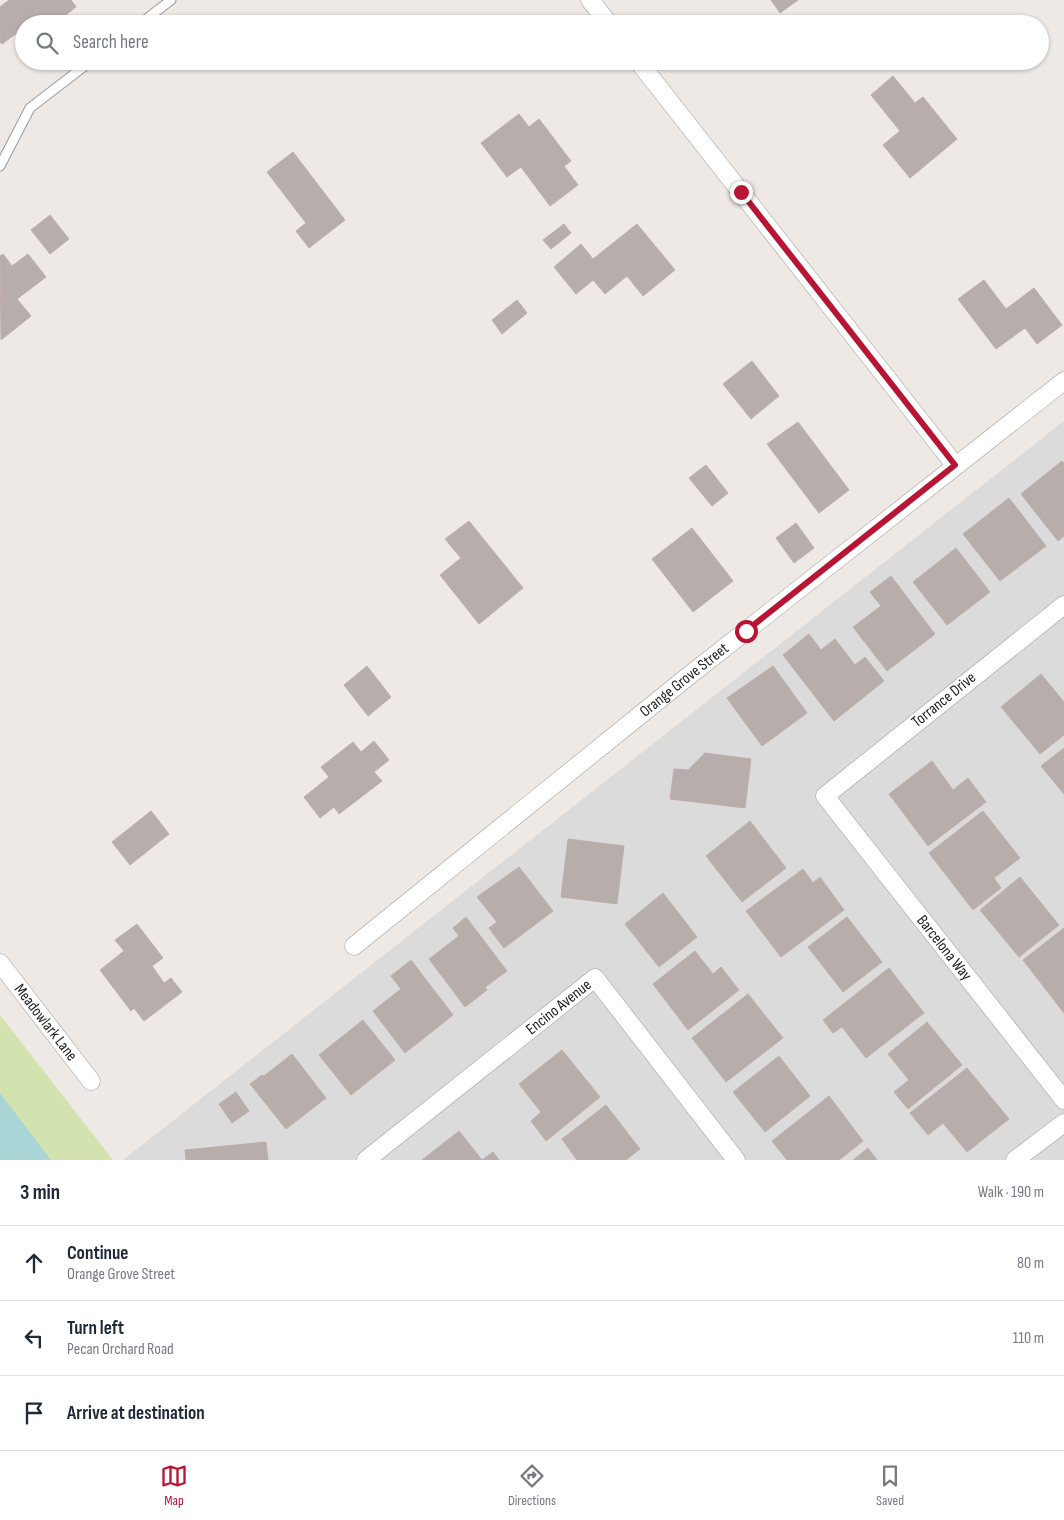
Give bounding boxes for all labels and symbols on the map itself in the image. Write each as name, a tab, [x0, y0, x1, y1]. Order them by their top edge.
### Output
route end	[730, 181, 753, 204]
route start	[735, 620, 758, 643]
street label: Orange Grove Street	[636, 639, 732, 721]
street label: Torrance Drive	[908, 668, 980, 732]
street label: Barcelona Way	[913, 911, 976, 984]
street label: Encino Avenue	[522, 975, 595, 1039]
street label: Meadowlark Lane	[10, 980, 81, 1065]

